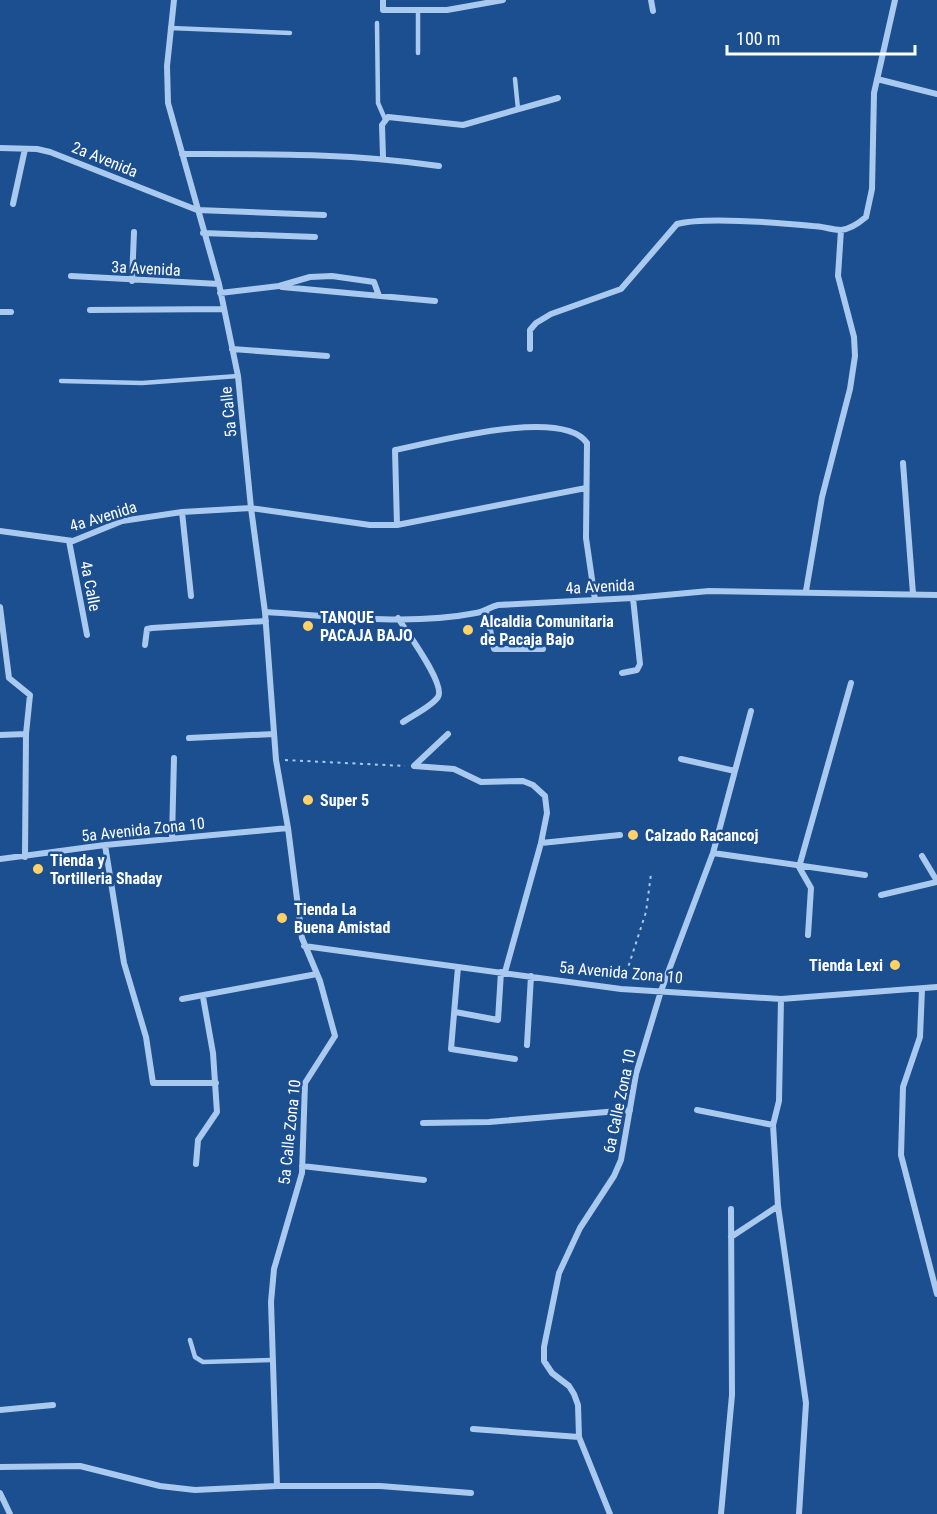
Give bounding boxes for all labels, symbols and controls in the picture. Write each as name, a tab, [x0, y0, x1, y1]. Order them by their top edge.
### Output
scale bar	[727, 18, 914, 56]
text: 100 m	[736, 28, 780, 49]
street label: 2a Avenida	[69, 138, 141, 181]
street label: 3a Avenida	[111, 257, 181, 280]
street label: 5a Calle	[216, 386, 241, 438]
street label: 4a Avenida	[67, 497, 139, 536]
street label: 4a Calle	[76, 559, 105, 613]
street label: 4a Avenida	[565, 575, 635, 598]
place label: TANQUE PACAJA BAJO	[320, 608, 413, 645]
place label: Alcaldia Comunitaria de Pacaja Bajo	[480, 612, 614, 649]
marker: TANQUE PACAJA BAJO	[301, 619, 315, 633]
marker: Alcaldia Comunitaria de Pacaja Bajo	[461, 623, 475, 637]
place label: Super 5	[320, 791, 369, 810]
marker: Super 5	[301, 793, 315, 807]
street label: 5a Avenida Zona 10	[80, 814, 206, 845]
place label: Calzado Racancoj	[645, 826, 759, 845]
marker: Calzado Racancoj	[626, 828, 640, 842]
place label: Tienda y Tortilleria Shaday	[50, 851, 162, 888]
marker: Tienda y Tortilleria Shaday	[31, 862, 45, 876]
place label: Tienda La Buena Amistad	[294, 900, 390, 937]
marker: Tienda La Buena Amistad	[275, 911, 289, 925]
place label: Tienda Lexi	[809, 956, 883, 975]
street label: 5a Avenida Zona 10	[558, 958, 684, 987]
marker: Tienda Lexi	[888, 958, 902, 972]
street label: 6a Calle Zona 10	[599, 1047, 640, 1155]
street label: 5a Calle Zona 10	[275, 1079, 304, 1186]

